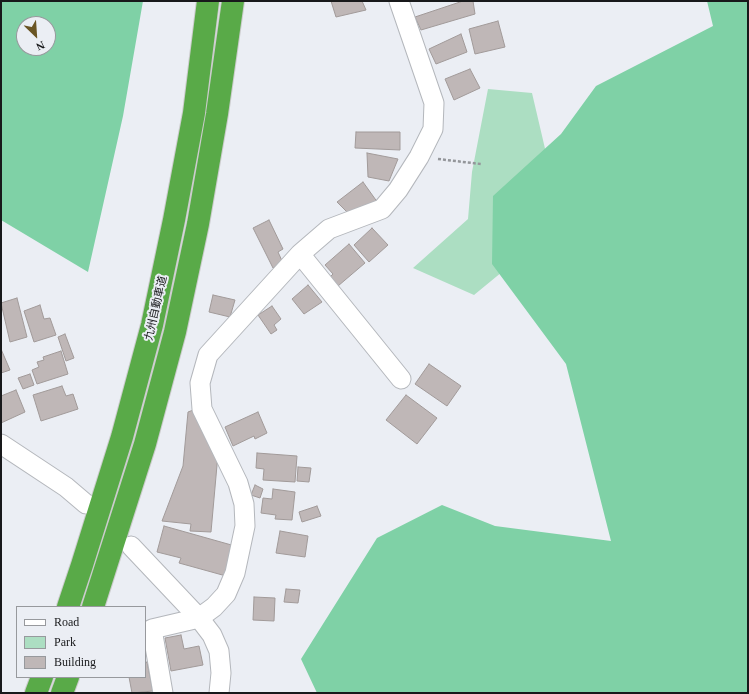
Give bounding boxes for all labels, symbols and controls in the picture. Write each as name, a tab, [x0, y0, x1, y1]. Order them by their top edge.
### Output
north arrow	[16, 16, 56, 56]
text: N	[35, 39, 47, 53]
street label: 九州自動車道	[141, 274, 169, 342]
legend	[16, 606, 146, 678]
text: Road	[54, 615, 79, 629]
text: Park	[54, 635, 76, 649]
text: Building	[54, 655, 96, 669]

